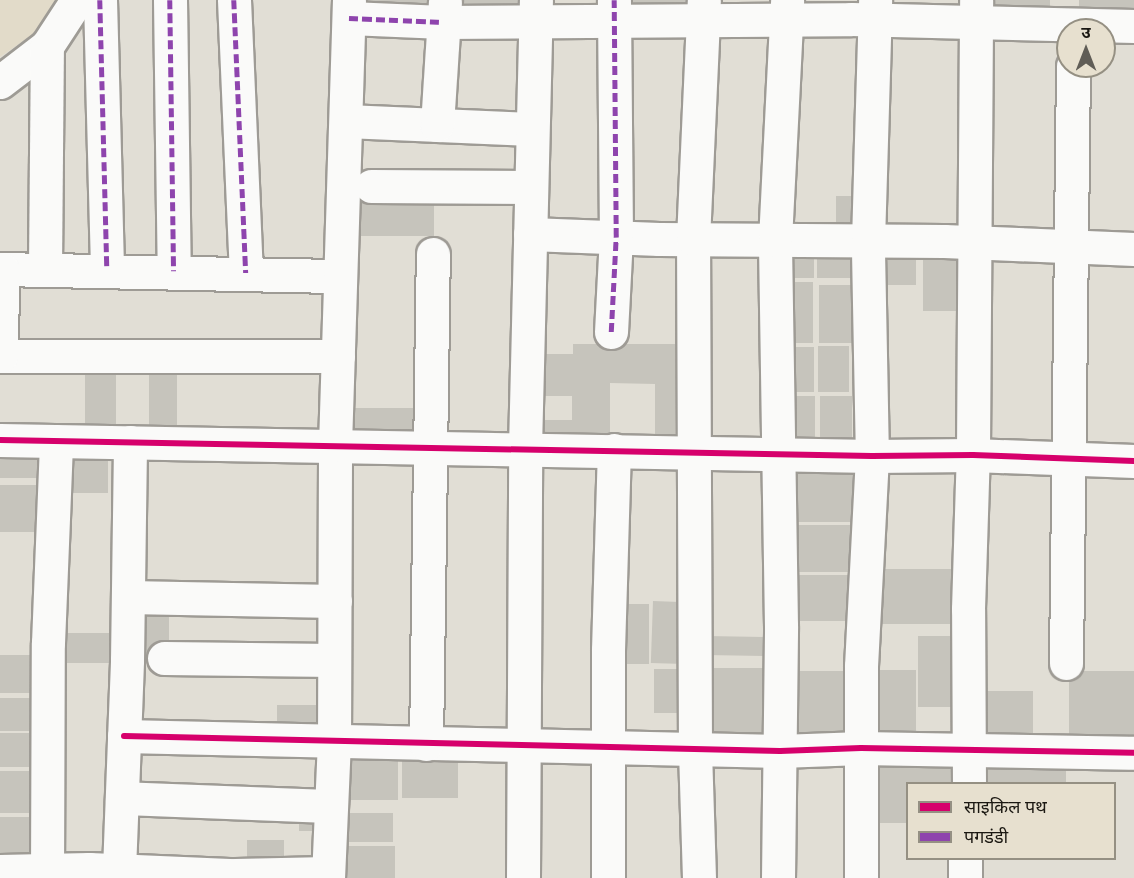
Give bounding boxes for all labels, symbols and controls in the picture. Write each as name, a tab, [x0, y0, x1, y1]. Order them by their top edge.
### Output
north arrow	[1056, 18, 1116, 78]
text: उ	[1081, 22, 1091, 42]
legend	[906, 782, 1116, 860]
text: साइकिल पथ	[964, 795, 1047, 818]
text: पगडंडी	[964, 825, 1008, 848]

